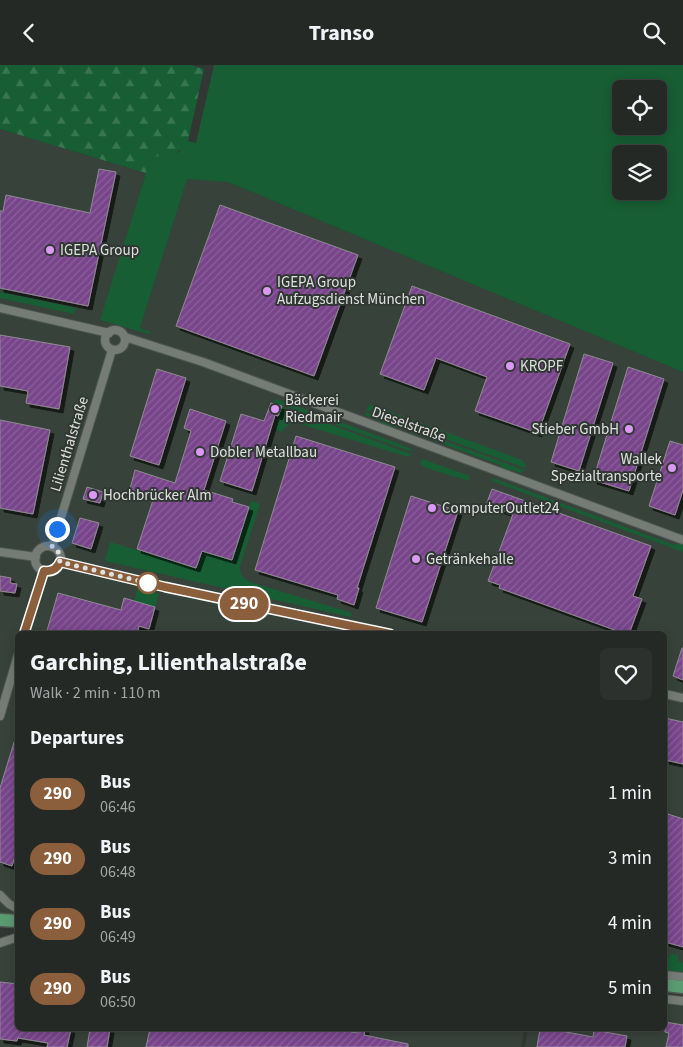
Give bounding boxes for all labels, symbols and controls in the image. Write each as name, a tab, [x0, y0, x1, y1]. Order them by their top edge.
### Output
text: Transo	[309, 17, 374, 49]
icon: back	[15, 19, 43, 47]
icon: search	[640, 19, 668, 47]
map controls	[612, 80, 667, 200]
button: locate	[612, 80, 667, 135]
button: layers	[612, 145, 667, 200]
place label: IGEPA Group	[60, 240, 139, 261]
marker: IGEPA Group	[44, 244, 56, 256]
place label: IGEPA Group Aufzugsdienst München	[277, 272, 425, 310]
marker: IGEPA Group Aufzugsdienst München	[261, 285, 273, 297]
place label: KROPF	[520, 356, 564, 377]
marker: KROPF	[504, 360, 516, 372]
place label: Bäckerei Riedmair	[285, 390, 343, 428]
street label: Lilienthalstraße	[45, 394, 94, 494]
street label: Dieselstraße	[369, 401, 449, 448]
marker: Bäckerei Riedmair	[269, 403, 281, 415]
place label: Stieber GmbH	[531, 419, 619, 440]
marker: Stieber GmbH	[623, 423, 635, 435]
place label: Dobler Metallbau	[210, 442, 317, 463]
marker: Dobler Metallbau	[194, 446, 206, 458]
place label: Wallek Spezialtransporte	[551, 449, 663, 487]
marker: Wallek Spezialtransporte	[666, 462, 678, 474]
place label: Hochbrücker Alm	[103, 485, 212, 506]
marker: Hochbrücker Alm	[87, 489, 99, 501]
place label: ComputerOutlet24	[442, 498, 560, 519]
marker: ComputerOutlet24	[426, 502, 438, 514]
your location	[45, 517, 70, 542]
place label: Getränkehalle	[426, 549, 514, 570]
marker: Getränkehalle	[410, 553, 422, 565]
unlabelled marker	[137, 572, 159, 594]
line badge: 290	[215, 588, 273, 620]
text: 290	[230, 591, 258, 616]
text: Garching, Lilienthalstraße	[30, 645, 307, 680]
button: heart	[600, 648, 652, 700]
text: Walk · 2 min · 110 m	[30, 682, 161, 704]
text: Departures	[30, 725, 124, 752]
text: Bus	[100, 769, 131, 796]
text: 1 min	[608, 780, 652, 807]
text: 290	[43, 781, 72, 806]
text: 06:46	[100, 796, 136, 818]
text: Bus	[100, 834, 131, 861]
text: 3 min	[608, 845, 652, 872]
text: 290	[43, 846, 72, 871]
text: 06:48	[100, 861, 136, 883]
text: Bus	[100, 899, 131, 926]
text: 4 min	[608, 910, 652, 937]
text: 290	[43, 911, 72, 936]
text: 06:49	[100, 926, 136, 948]
text: Bus	[100, 964, 131, 991]
text: 5 min	[608, 975, 652, 1002]
text: 290	[43, 976, 72, 1001]
text: 06:50	[100, 991, 136, 1013]

